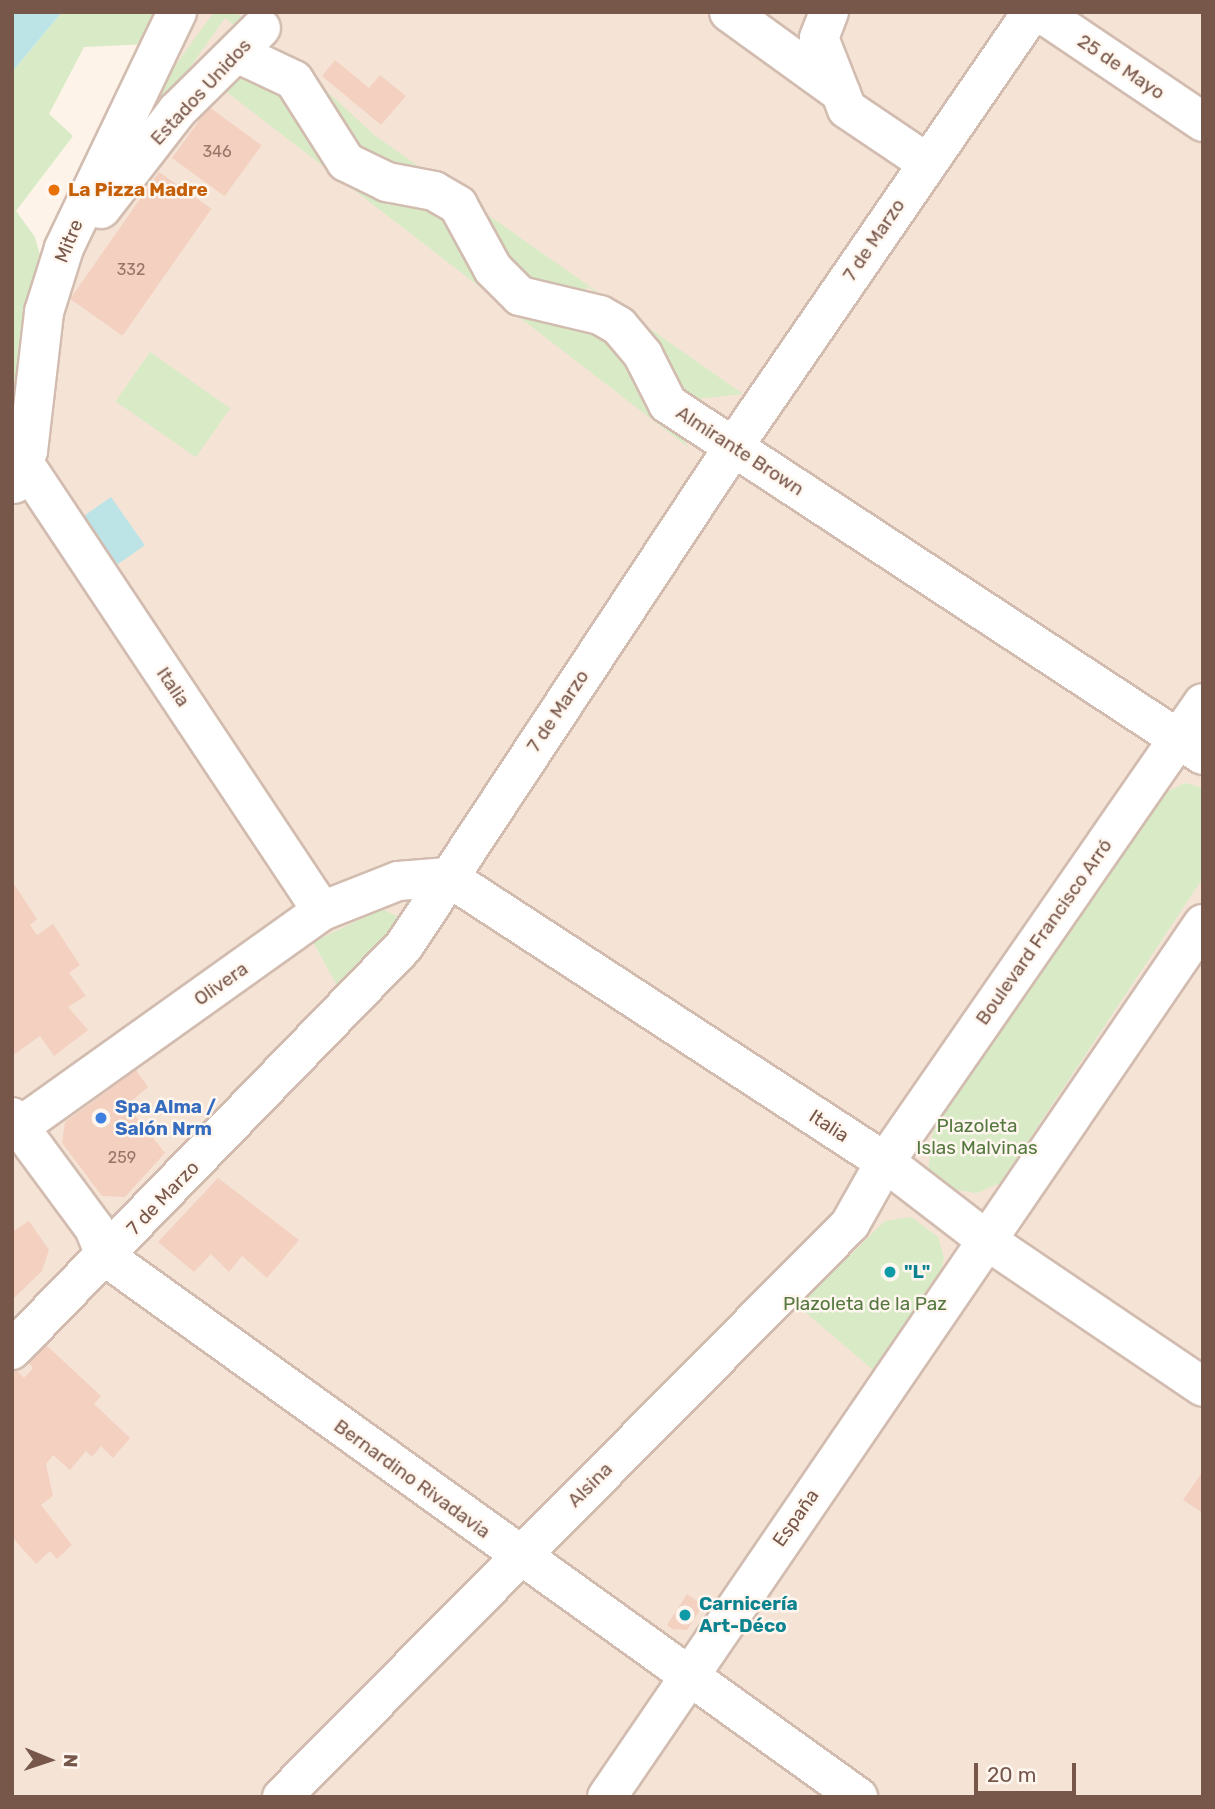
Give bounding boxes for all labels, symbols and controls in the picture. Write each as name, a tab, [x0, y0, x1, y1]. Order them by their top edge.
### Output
street label: 25 de Mayo	[1073, 30, 1169, 104]
street label: Estados Unidos	[146, 34, 256, 150]
house number: 346	[202, 142, 232, 162]
place label: La Pizza Madre	[68, 179, 208, 201]
marker: La Pizza Madre	[46, 182, 62, 198]
street label: 7 de Marzo	[838, 195, 910, 285]
street label: Mitre	[50, 216, 88, 266]
house number: 332	[117, 260, 145, 280]
street label: Almirante Brown	[672, 401, 808, 501]
street label: Italia	[152, 663, 194, 711]
street label: 7 de Marzo	[522, 666, 594, 756]
street label: Boulevard Francisco Arró	[971, 834, 1117, 1030]
street label: Olivera	[190, 957, 252, 1011]
place label: Spa Alma / Salón Nrm	[115, 1096, 217, 1140]
street label: Italia	[805, 1105, 853, 1147]
marker: Spa Alma / Salón Nrm	[93, 1110, 109, 1126]
park label: Plazoleta Islas Malvinas	[916, 1115, 1038, 1159]
house number: 259	[108, 1148, 136, 1168]
street label: 7 de Marzo	[122, 1156, 204, 1240]
place label: "L"	[904, 1261, 930, 1283]
marker: "L"	[882, 1264, 898, 1280]
park label: Plazoleta de la Paz	[783, 1293, 947, 1315]
street label: Bernardino Rivadavia	[329, 1415, 495, 1543]
street label: Alsina	[563, 1458, 617, 1512]
street label: España	[768, 1485, 824, 1551]
place label: Carnicería Art-Déco	[699, 1593, 798, 1637]
marker: Carnicería Art-Déco	[677, 1607, 693, 1623]
north arrow	[14, 1725, 84, 1795]
scale bar	[977, 1750, 1078, 1794]
text: N	[59, 1754, 82, 1768]
text: 20 m	[987, 1762, 1036, 1787]

